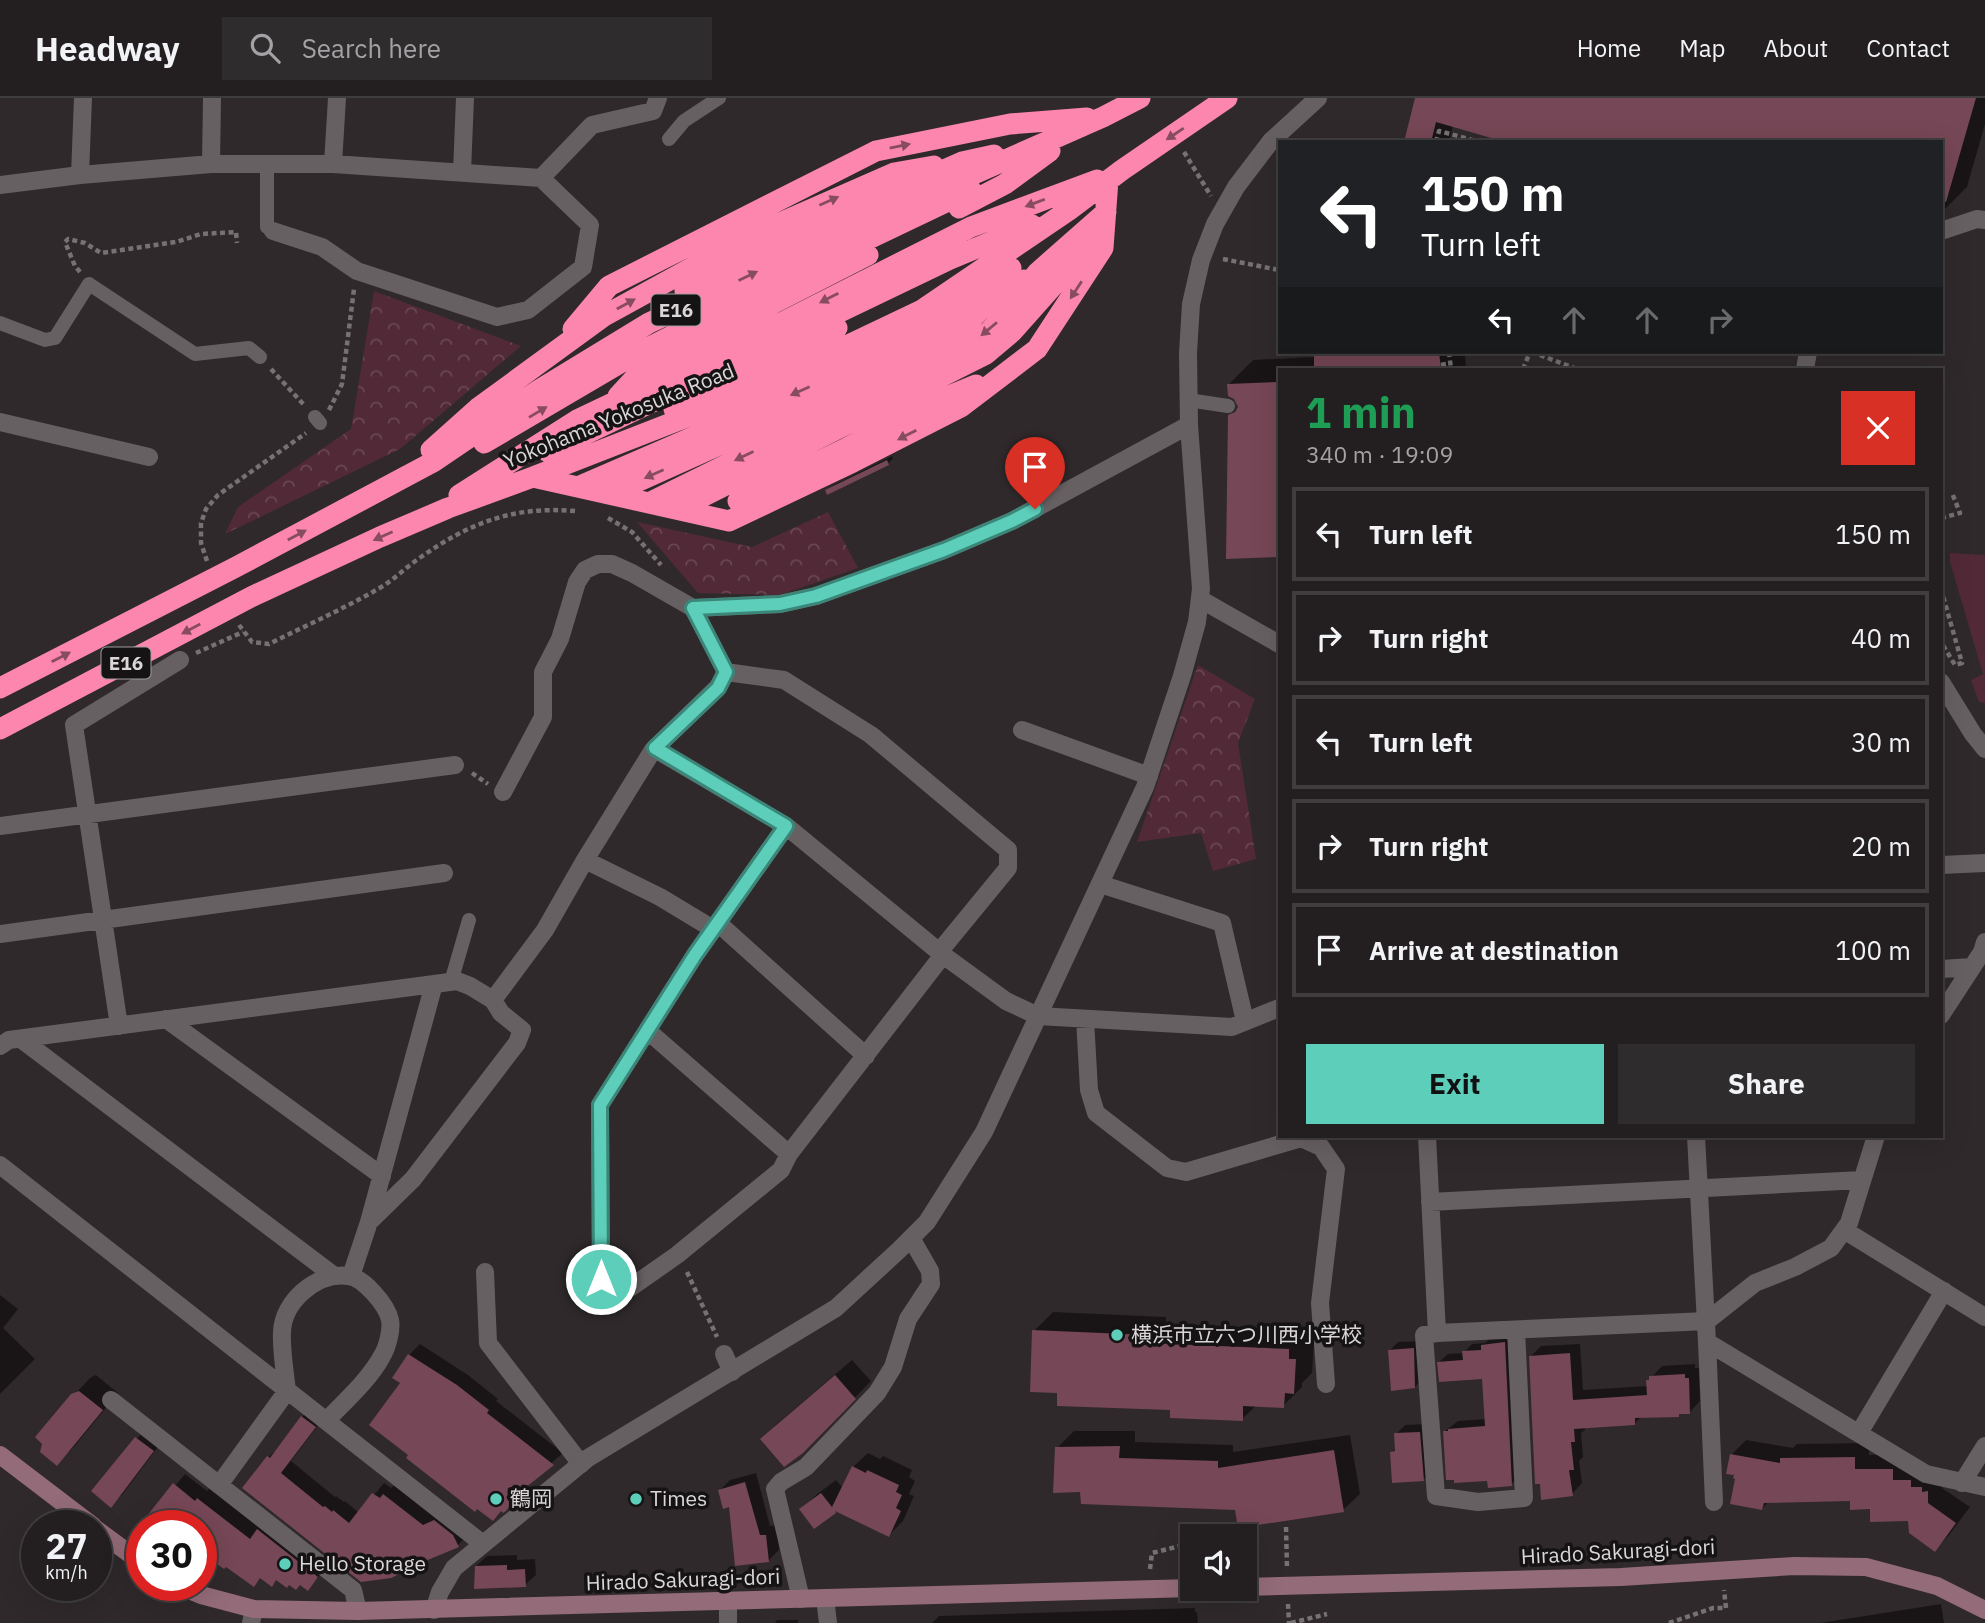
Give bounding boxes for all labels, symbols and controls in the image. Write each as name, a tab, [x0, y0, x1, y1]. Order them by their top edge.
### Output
search box	[222, 17, 712, 80]
text: Headway	[35, 27, 180, 70]
icon: search	[246, 29, 284, 67]
text: Search here	[302, 31, 441, 65]
text: Home	[1577, 32, 1641, 64]
text: Map	[1679, 32, 1725, 64]
text: About	[1763, 32, 1828, 64]
text: Contact	[1866, 32, 1950, 64]
one-way arrow	[1166, 127, 1184, 141]
one-way arrow	[889, 140, 911, 151]
text: 150 m	[1421, 161, 1565, 224]
icon: left	[1306, 168, 1397, 259]
one-way arrow	[819, 195, 839, 207]
one-way arrow	[1025, 198, 1046, 209]
text: Turn left	[1421, 223, 1541, 265]
one-way arrow	[738, 270, 758, 281]
one-way arrow	[1070, 280, 1083, 299]
one-way arrow	[819, 293, 839, 304]
road number: E16	[652, 294, 700, 326]
one-way arrow	[617, 298, 636, 310]
icon: left	[1482, 301, 1520, 339]
icon: ahead	[1555, 301, 1593, 339]
icon: ahead	[1628, 301, 1666, 339]
icon: right	[1701, 301, 1739, 339]
one-way arrow	[980, 321, 998, 336]
street label: Yokohama Yokosuka Road	[499, 356, 738, 474]
one-way arrow	[790, 385, 810, 397]
text: 1 min	[1306, 385, 1416, 440]
button: close	[1841, 391, 1915, 465]
one-way arrow	[528, 406, 548, 418]
one-way arrow	[897, 429, 917, 440]
pin	[1005, 437, 1065, 509]
text: 340 m · 19:09	[1306, 439, 1453, 469]
icon: arrive	[1016, 448, 1054, 486]
one-way arrow	[734, 450, 754, 462]
one-way arrow	[644, 468, 664, 480]
icon: left	[1310, 515, 1348, 553]
text: Turn left	[1369, 517, 1472, 551]
text: 150 m	[1835, 517, 1911, 551]
one-way arrow	[287, 529, 307, 541]
one-way arrow	[373, 530, 393, 542]
icon: right	[1310, 619, 1348, 657]
text: Turn right	[1369, 621, 1488, 655]
text: 40 m	[1851, 621, 1911, 655]
one-way arrow	[181, 623, 201, 634]
road number: E16	[102, 648, 150, 678]
one-way arrow	[51, 651, 71, 663]
icon: left	[1310, 723, 1348, 761]
text: Turn left	[1369, 725, 1472, 759]
text: 30 m	[1851, 725, 1911, 759]
icon: right	[1310, 827, 1348, 865]
text: Turn right	[1369, 829, 1488, 863]
text: 20 m	[1851, 829, 1911, 863]
icon: arrive	[1310, 931, 1348, 969]
text: Arrive at destination	[1369, 933, 1619, 967]
text: 100 m	[1835, 933, 1911, 967]
button: Exit	[1306, 1044, 1604, 1124]
button: Share	[1618, 1044, 1915, 1124]
position arrow	[564, 1242, 638, 1316]
place label: 横浜市立六つ川西小学校	[1131, 1320, 1362, 1348]
marker: 横浜市立六つ川西小学校	[1109, 1327, 1125, 1343]
place label: 鶴岡	[510, 1484, 552, 1512]
place label: Times	[650, 1484, 707, 1512]
marker: 鶴岡	[488, 1491, 504, 1507]
marker: Times	[628, 1491, 644, 1507]
speed limit sign: 30	[126, 1510, 217, 1601]
text: 27	[45, 1523, 88, 1569]
map controls	[1180, 1524, 1257, 1601]
button: sound	[1180, 1524, 1257, 1601]
street label: Hirado Sakuragi-dori	[1520, 1532, 1716, 1570]
place label: Hello Storage	[299, 1549, 426, 1577]
marker: Hello Storage	[277, 1556, 293, 1572]
text: km/h	[45, 1561, 88, 1584]
street label: Hirado Sakuragi-dori	[585, 1562, 781, 1596]

